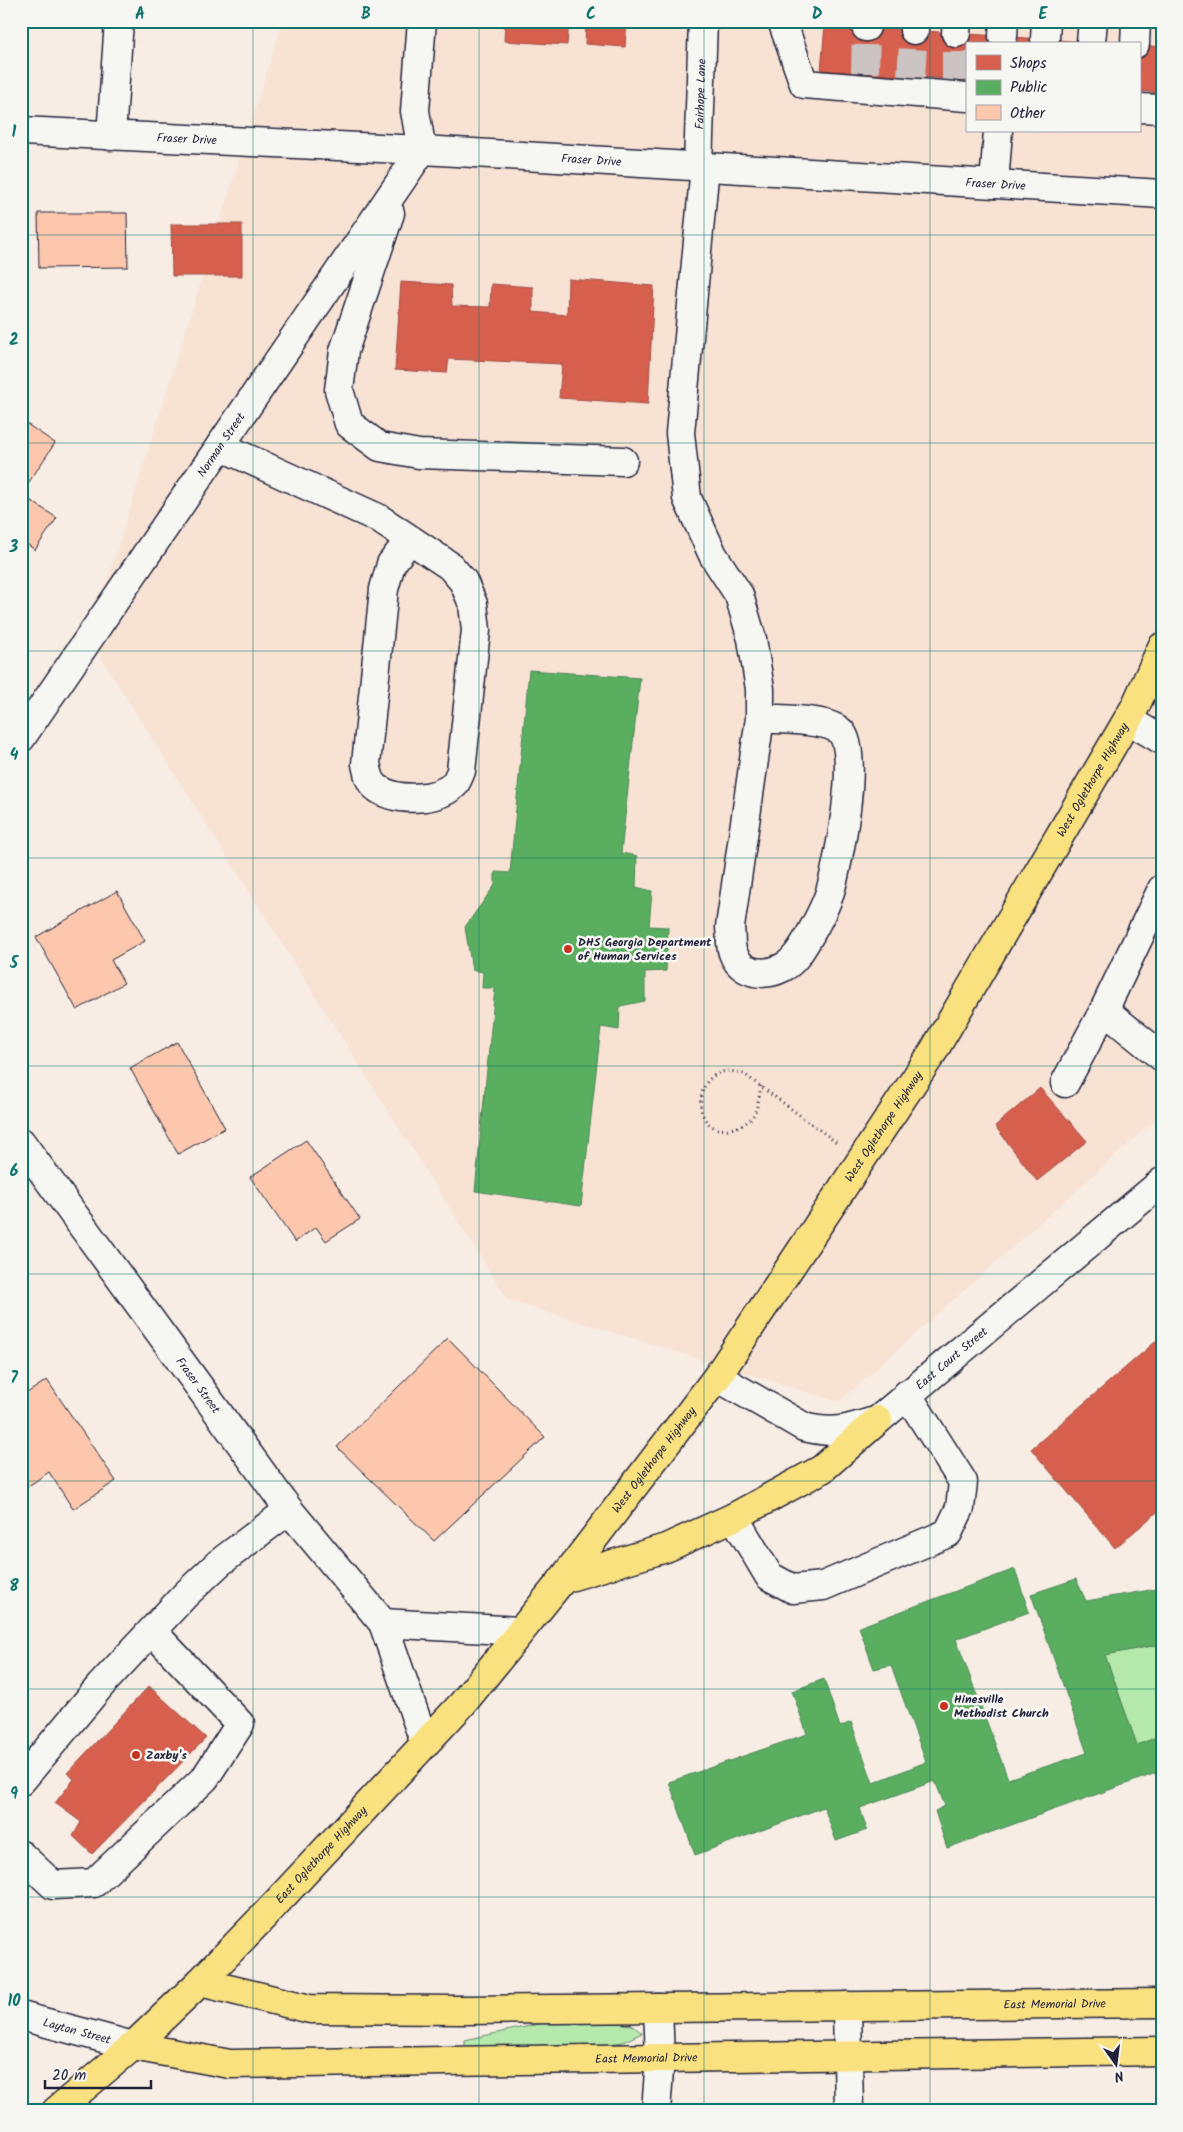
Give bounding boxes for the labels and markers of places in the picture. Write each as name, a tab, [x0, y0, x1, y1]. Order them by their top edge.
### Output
place label: DHS Georgia Department of Human Services	[578, 933, 712, 966]
marker: DHS Georgia Department of Human Services	[562, 943, 574, 955]
place label: Hinesville Methodist Church	[954, 1690, 1049, 1723]
marker: Hinesville Methodist Church	[938, 1700, 950, 1712]
place label: Zaxby's	[146, 1746, 187, 1765]
marker: Zaxby's	[130, 1749, 142, 1761]

